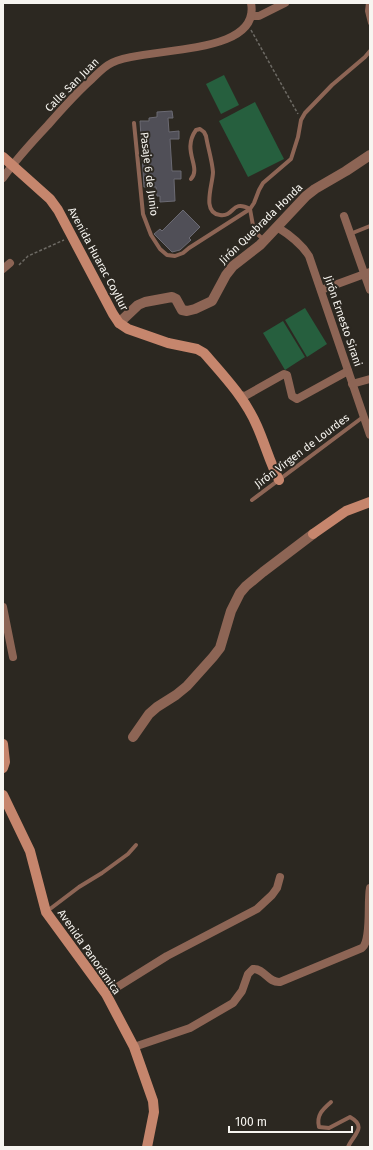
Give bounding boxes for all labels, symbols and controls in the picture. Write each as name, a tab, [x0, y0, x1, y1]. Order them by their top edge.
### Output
street label: Calle San Juan	[42, 55, 102, 115]
street label: Pasaje 6 de Junio	[137, 131, 161, 217]
street label: Jirón Quebrada Honda	[217, 181, 305, 267]
street label: Avenida Huarac Coyllur	[65, 205, 131, 314]
street label: Jirón Ernesto Sirani	[321, 274, 365, 368]
street label: Jirón Virgen de Lourdes	[252, 411, 352, 491]
street label: Avenida Panorámica	[55, 907, 123, 997]
scale bar	[229, 1108, 352, 1134]
text: 100 m	[235, 1115, 267, 1129]

